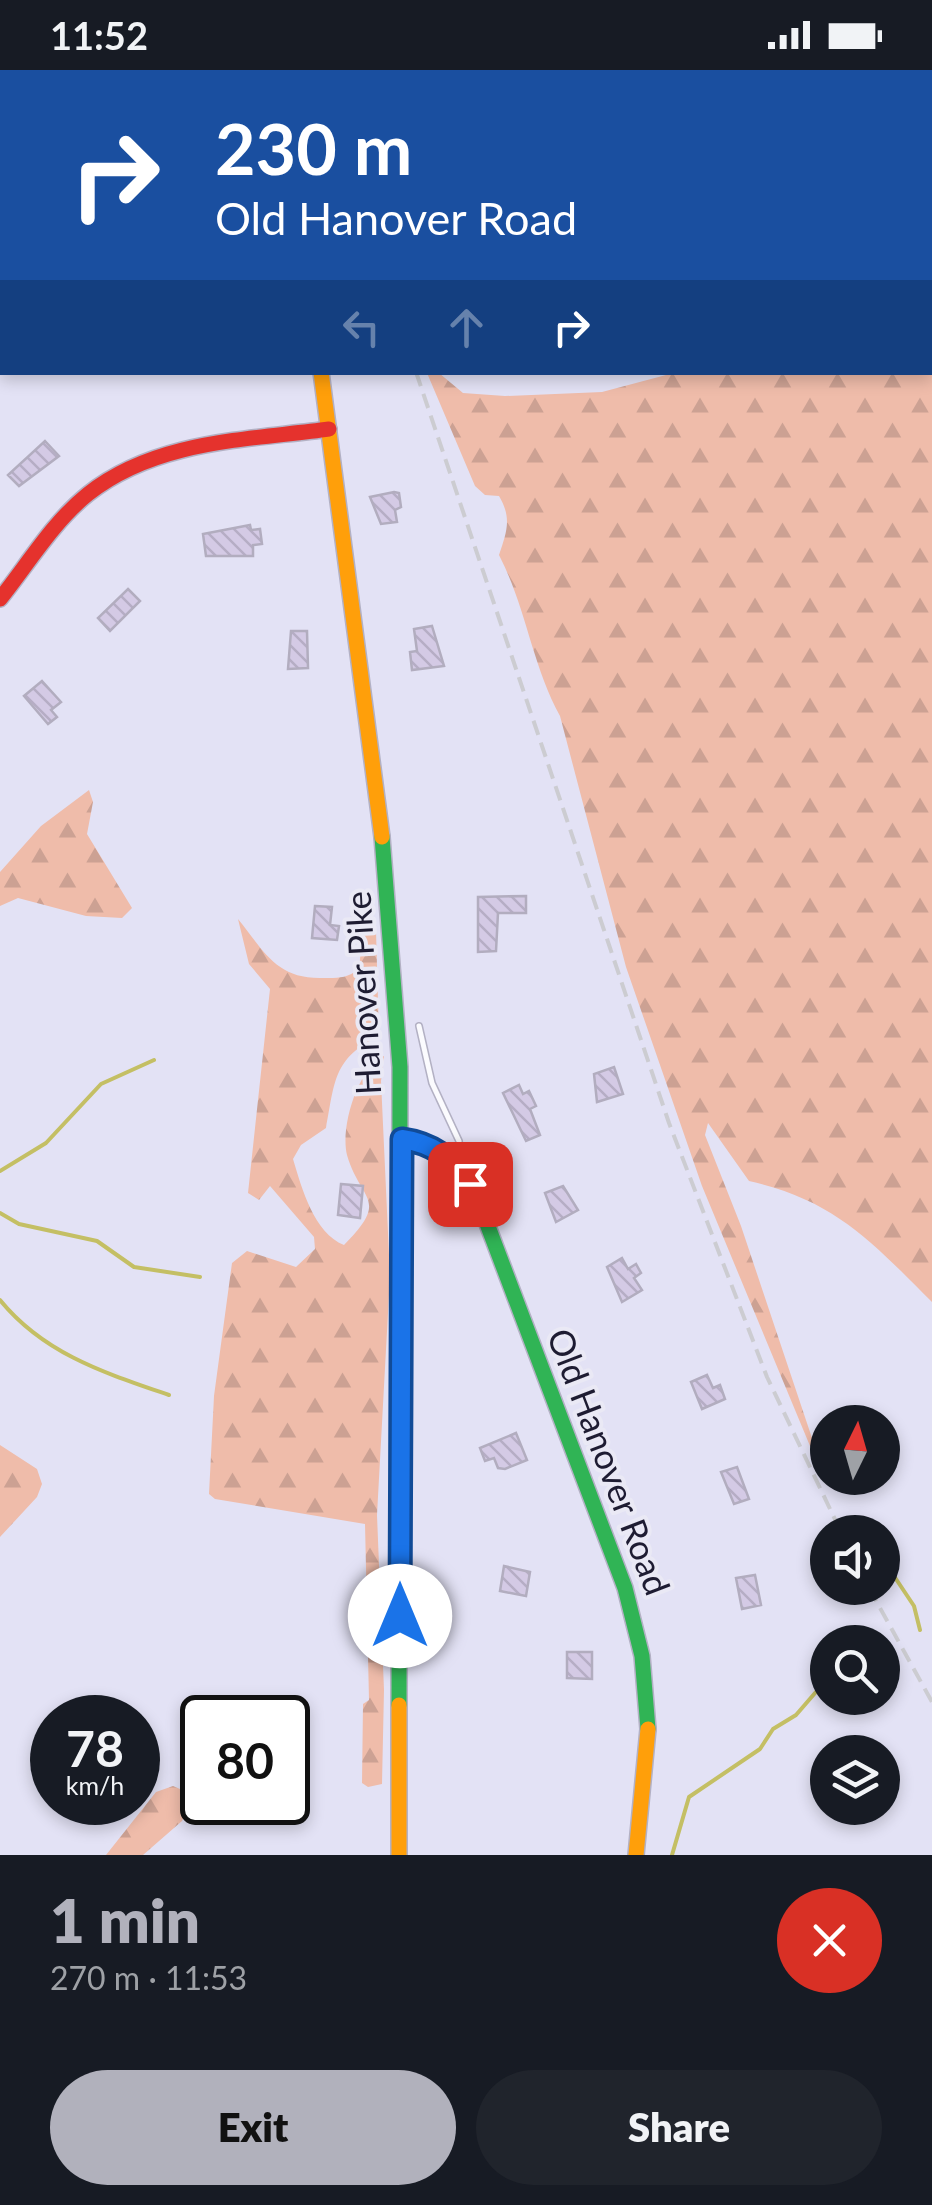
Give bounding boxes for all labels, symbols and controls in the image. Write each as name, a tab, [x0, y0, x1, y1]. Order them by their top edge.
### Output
text: 11:52	[50, 12, 148, 58]
text: 230 m	[215, 106, 412, 190]
icon: right	[50, 110, 180, 240]
text: Old Hanover Road	[215, 191, 577, 245]
icon: left	[334, 300, 389, 355]
icon: ahead	[439, 300, 494, 355]
icon: right	[544, 300, 599, 355]
street label: Hanover Pike	[336, 890, 388, 1096]
pin	[428, 1142, 513, 1227]
icon: arrive	[443, 1157, 498, 1212]
street label: Old Hanover Road	[540, 1322, 680, 1600]
north arrow	[810, 1405, 900, 1495]
map controls	[810, 1405, 900, 1825]
button: sound	[810, 1515, 900, 1605]
position arrow	[348, 1564, 452, 1668]
button: search	[810, 1625, 900, 1715]
speed limit sign: 80	[180, 1695, 310, 1825]
text: 78	[66, 1718, 124, 1778]
button: layers	[810, 1735, 900, 1825]
text: km/h	[66, 1770, 124, 1800]
text: 1 min	[50, 1884, 200, 1956]
button: close	[777, 1888, 882, 1993]
text: 270 m · 11:53	[50, 1958, 247, 1997]
button: Exit	[50, 2070, 456, 2185]
button: Share	[476, 2070, 882, 2185]

